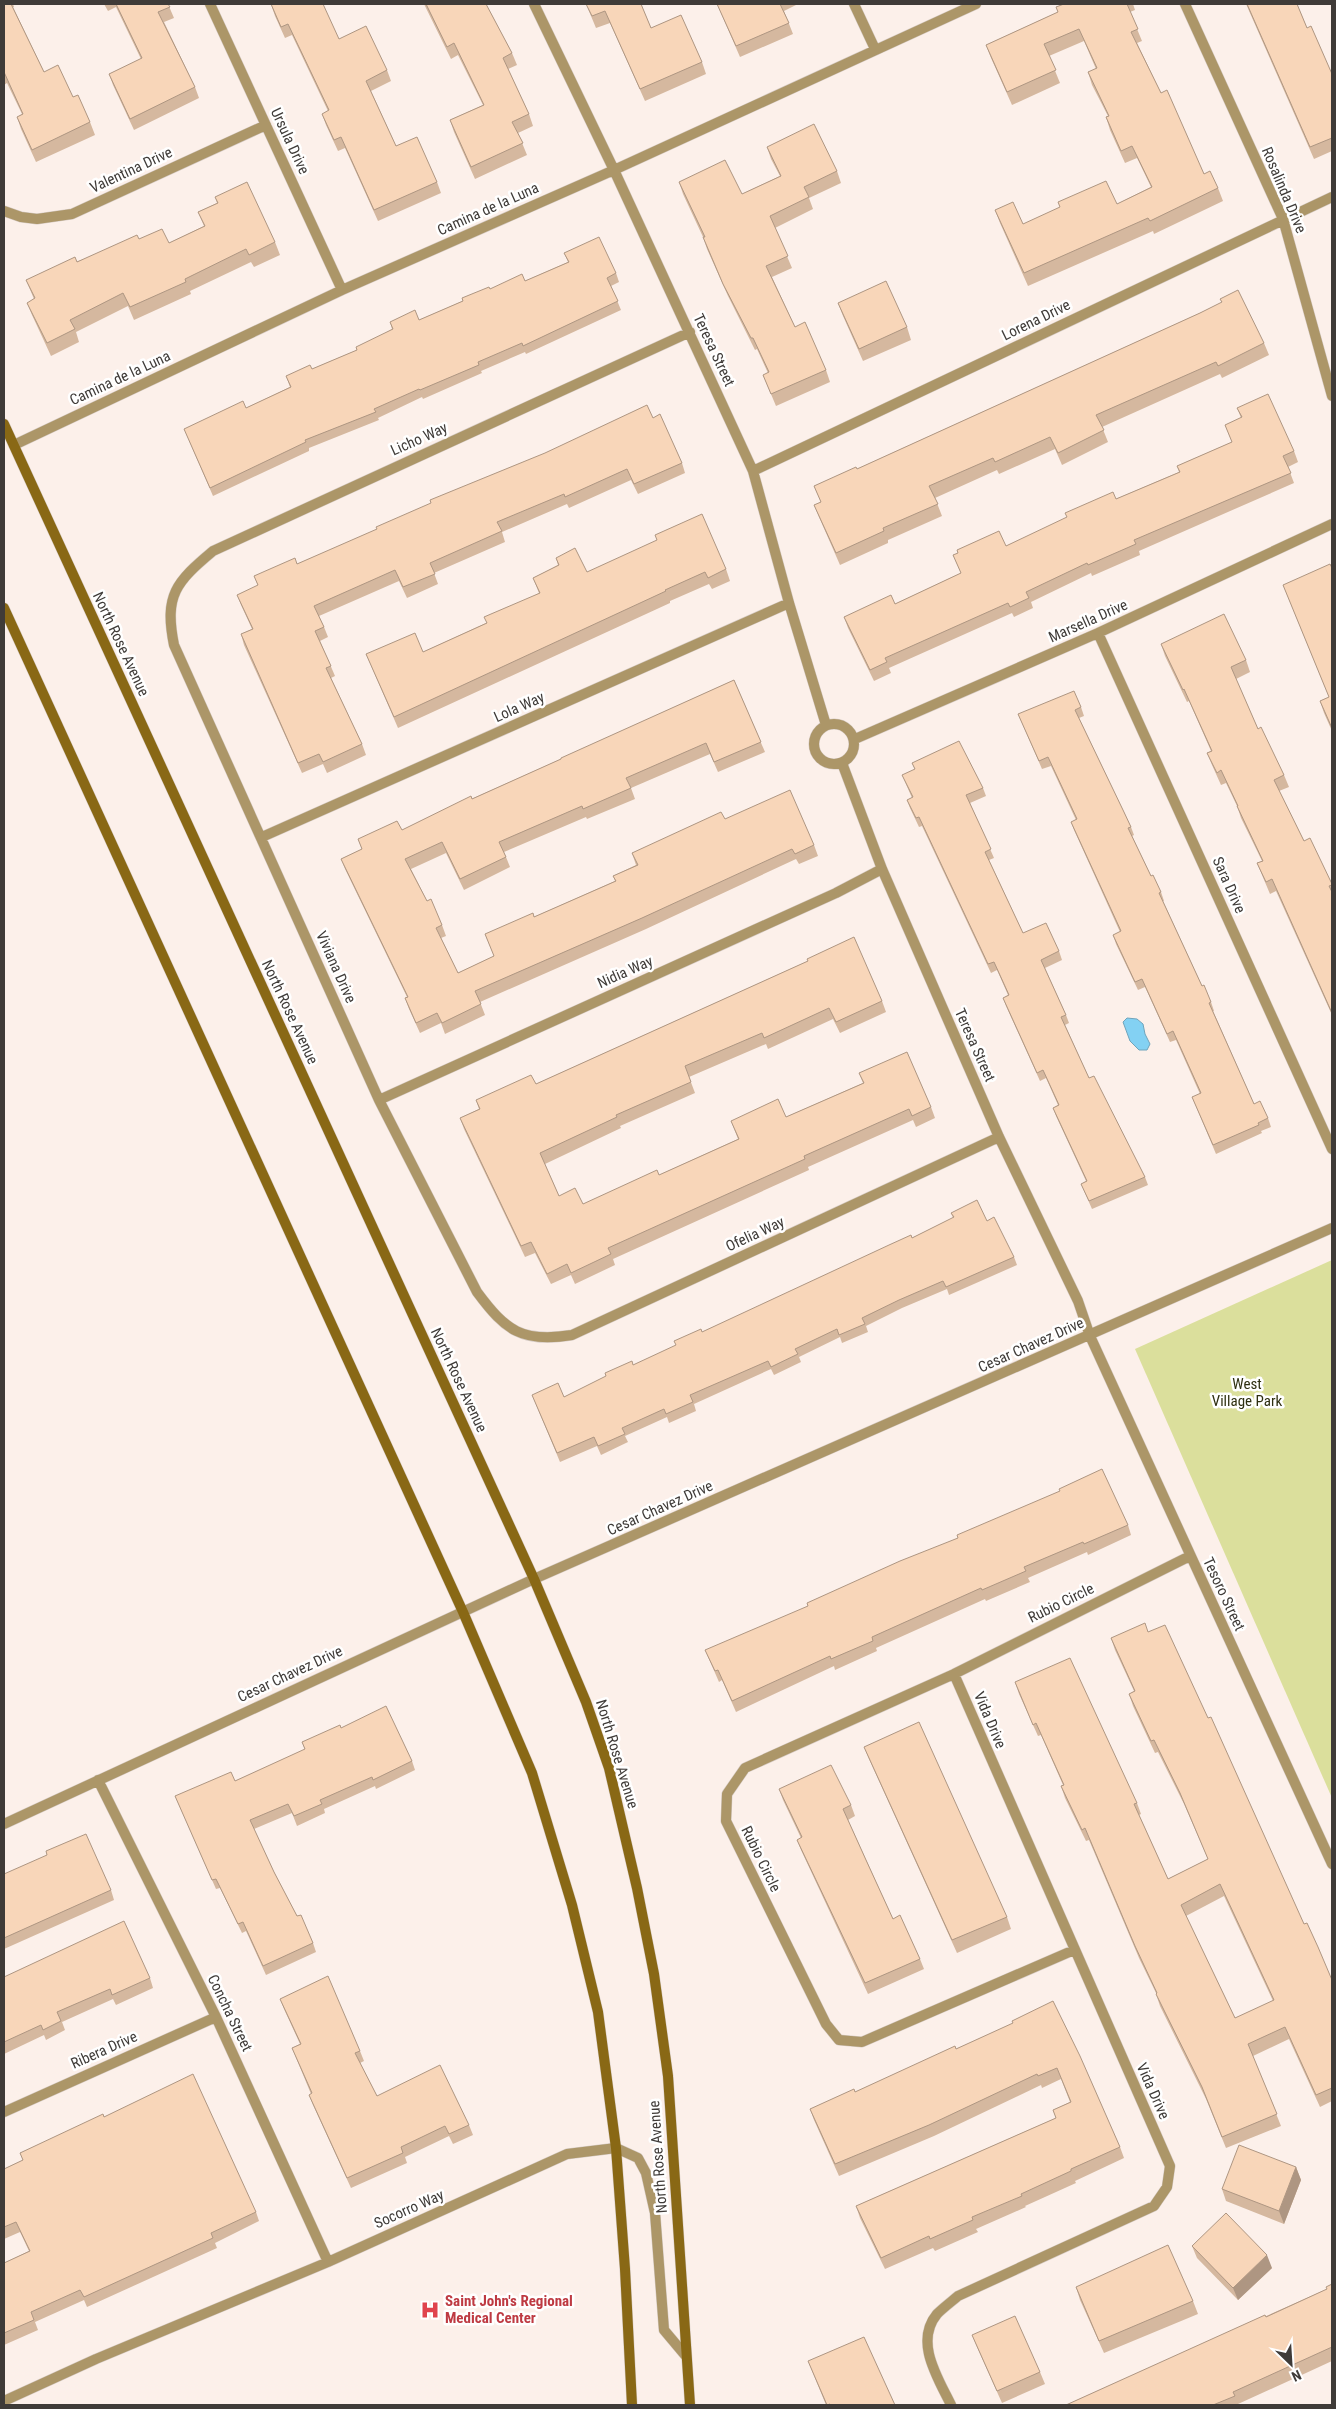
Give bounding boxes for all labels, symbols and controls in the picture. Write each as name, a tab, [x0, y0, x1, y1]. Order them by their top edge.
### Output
street label: Ursula Drive	[267, 105, 313, 177]
street label: Valentina Drive	[87, 143, 175, 197]
street label: Rosalinda Drive	[1258, 144, 1310, 236]
street label: Camina de la Luna	[435, 179, 541, 239]
street label: Lorena Drive	[999, 296, 1073, 344]
street label: Teresa Street	[689, 311, 739, 389]
street label: Camina de la Luna	[67, 347, 173, 409]
street label: Licho Way	[388, 419, 450, 459]
street label: North Rose Avenue	[89, 589, 153, 699]
street label: Marsella Drive	[1046, 596, 1130, 646]
street label: Lola Way	[491, 688, 547, 726]
street label: Sara Drive	[1209, 854, 1249, 916]
street label: Viviana Drive	[312, 928, 360, 1006]
street label: Nidia Way	[594, 952, 656, 992]
street label: North Rose Avenue	[258, 957, 322, 1067]
street label: Teresa Street	[951, 1006, 999, 1084]
street label: Ofelia Way	[723, 1213, 787, 1255]
street label: Cesar Chavez Drive	[975, 1314, 1087, 1376]
street label: North Rose Avenue	[427, 1325, 491, 1435]
park label: West Village Park	[1212, 1375, 1283, 1410]
street label: Cesar Chavez Drive	[604, 1477, 716, 1539]
street label: Tesoro Street	[1199, 1554, 1249, 1634]
street label: Rubio Circle	[1025, 1579, 1097, 1627]
street label: Cesar Chavez Drive	[235, 1642, 345, 1706]
street label: Vida Drive	[970, 1689, 1010, 1751]
street label: North Rose Avenue	[592, 1697, 642, 1811]
street label: Rubio Circle	[737, 1823, 785, 1895]
street label: Concha Street	[204, 1972, 256, 2054]
street label: Ribera Drive	[68, 2027, 140, 2073]
street label: Vida Drive	[1133, 2060, 1173, 2122]
street label: North Rose Avenue	[645, 2100, 671, 2214]
street label: Socorro Way	[371, 2186, 447, 2232]
place label: Saint John's Regional Medical Center	[445, 2292, 573, 2327]
hospital icon: Saint John's Regional Medical Center	[419, 2299, 441, 2321]
north arrow	[1266, 2339, 1316, 2389]
text: N	[1289, 2367, 1304, 2385]

